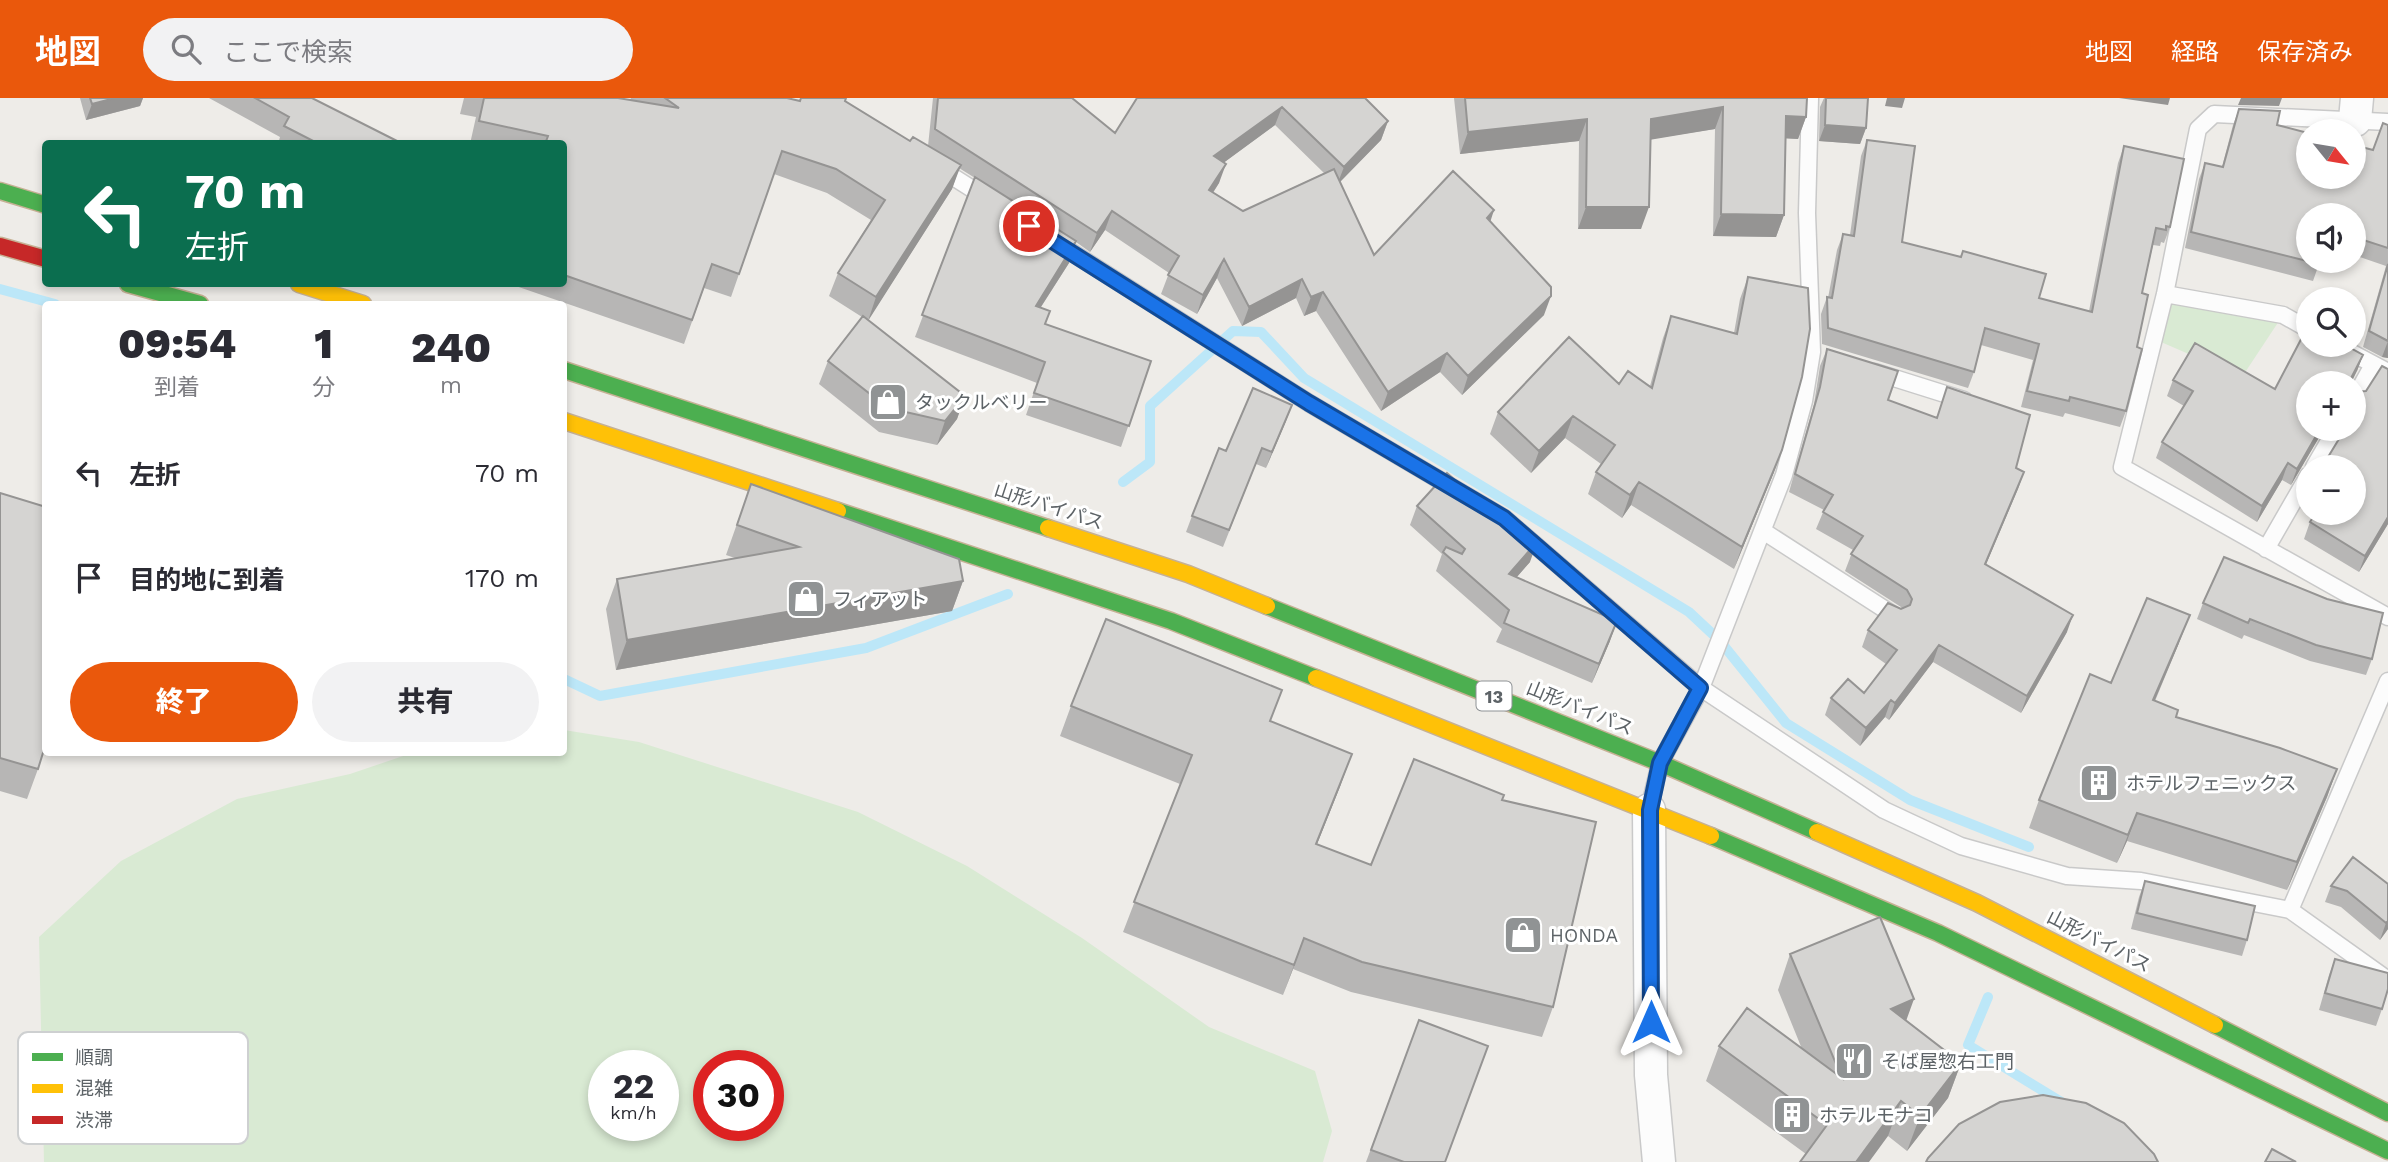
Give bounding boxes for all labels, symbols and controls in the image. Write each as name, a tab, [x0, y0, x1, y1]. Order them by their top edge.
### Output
search box	[143, 18, 633, 81]
icon: search	[167, 30, 205, 68]
text: 地図	[35, 32, 101, 71]
text: ここで検索	[223, 37, 353, 67]
text: 地図	[2085, 38, 2133, 66]
text: 経路	[2171, 38, 2219, 66]
text: 保存済み	[2257, 38, 2353, 66]
north arrow	[2296, 119, 2366, 189]
map controls	[2296, 119, 2366, 525]
text: 70 m	[185, 162, 305, 220]
icon: left	[70, 168, 161, 259]
pin	[999, 196, 1059, 256]
button: sound	[2296, 203, 2366, 273]
icon: arrive	[1010, 207, 1048, 245]
text: 左折	[185, 228, 249, 266]
button: search	[2296, 287, 2366, 357]
text: 09:54	[118, 319, 236, 368]
text: 1	[314, 319, 333, 368]
text: 240	[411, 323, 491, 372]
button: +	[2296, 371, 2366, 441]
text: m	[440, 372, 462, 399]
text: 到着	[154, 374, 200, 401]
text: 分	[312, 374, 335, 401]
shop icon: タックルベリー	[867, 381, 909, 423]
place label: タックルベリー	[915, 391, 1047, 414]
icon: left	[70, 454, 108, 492]
button: −	[2296, 455, 2366, 525]
text: 70 m	[475, 458, 539, 488]
text: 左折	[129, 460, 181, 490]
street label: 山形バイパス	[991, 478, 1107, 534]
icon: arrive	[70, 559, 108, 597]
text: 170 m	[465, 563, 539, 593]
text: 目的地に到着	[129, 565, 285, 595]
shop icon: フィアット	[785, 578, 827, 620]
place label: フィアット	[833, 588, 928, 611]
button: 終了	[70, 662, 298, 742]
button: 共有	[312, 662, 539, 742]
street label: 山形バイパス	[1523, 676, 1637, 740]
road number: 13	[1476, 682, 1512, 710]
building icon: ホテルフェニックス	[2078, 762, 2120, 804]
place label: ホテルフェニックス	[2126, 772, 2296, 795]
street label: 山形バイパス	[2043, 905, 2155, 977]
shop icon: HONDA	[1502, 914, 1544, 956]
place label: HONDA	[1550, 924, 1618, 947]
position arrow	[1614, 985, 1688, 1059]
legend	[18, 1032, 248, 1144]
restaurant icon: そば屋惣右工門	[1833, 1040, 1875, 1082]
text: 順調	[75, 1046, 113, 1069]
speed limit sign: 30	[693, 1050, 784, 1141]
place label: そば屋惣右工門	[1881, 1050, 2014, 1073]
text: 22	[613, 1065, 654, 1107]
text: 混雑	[75, 1077, 113, 1100]
building icon: ホテルモナコ	[1771, 1094, 1813, 1136]
text: km/h	[610, 1102, 657, 1123]
place label: ホテルモナコ	[1819, 1104, 1933, 1127]
text: 渋滞	[75, 1109, 113, 1132]

